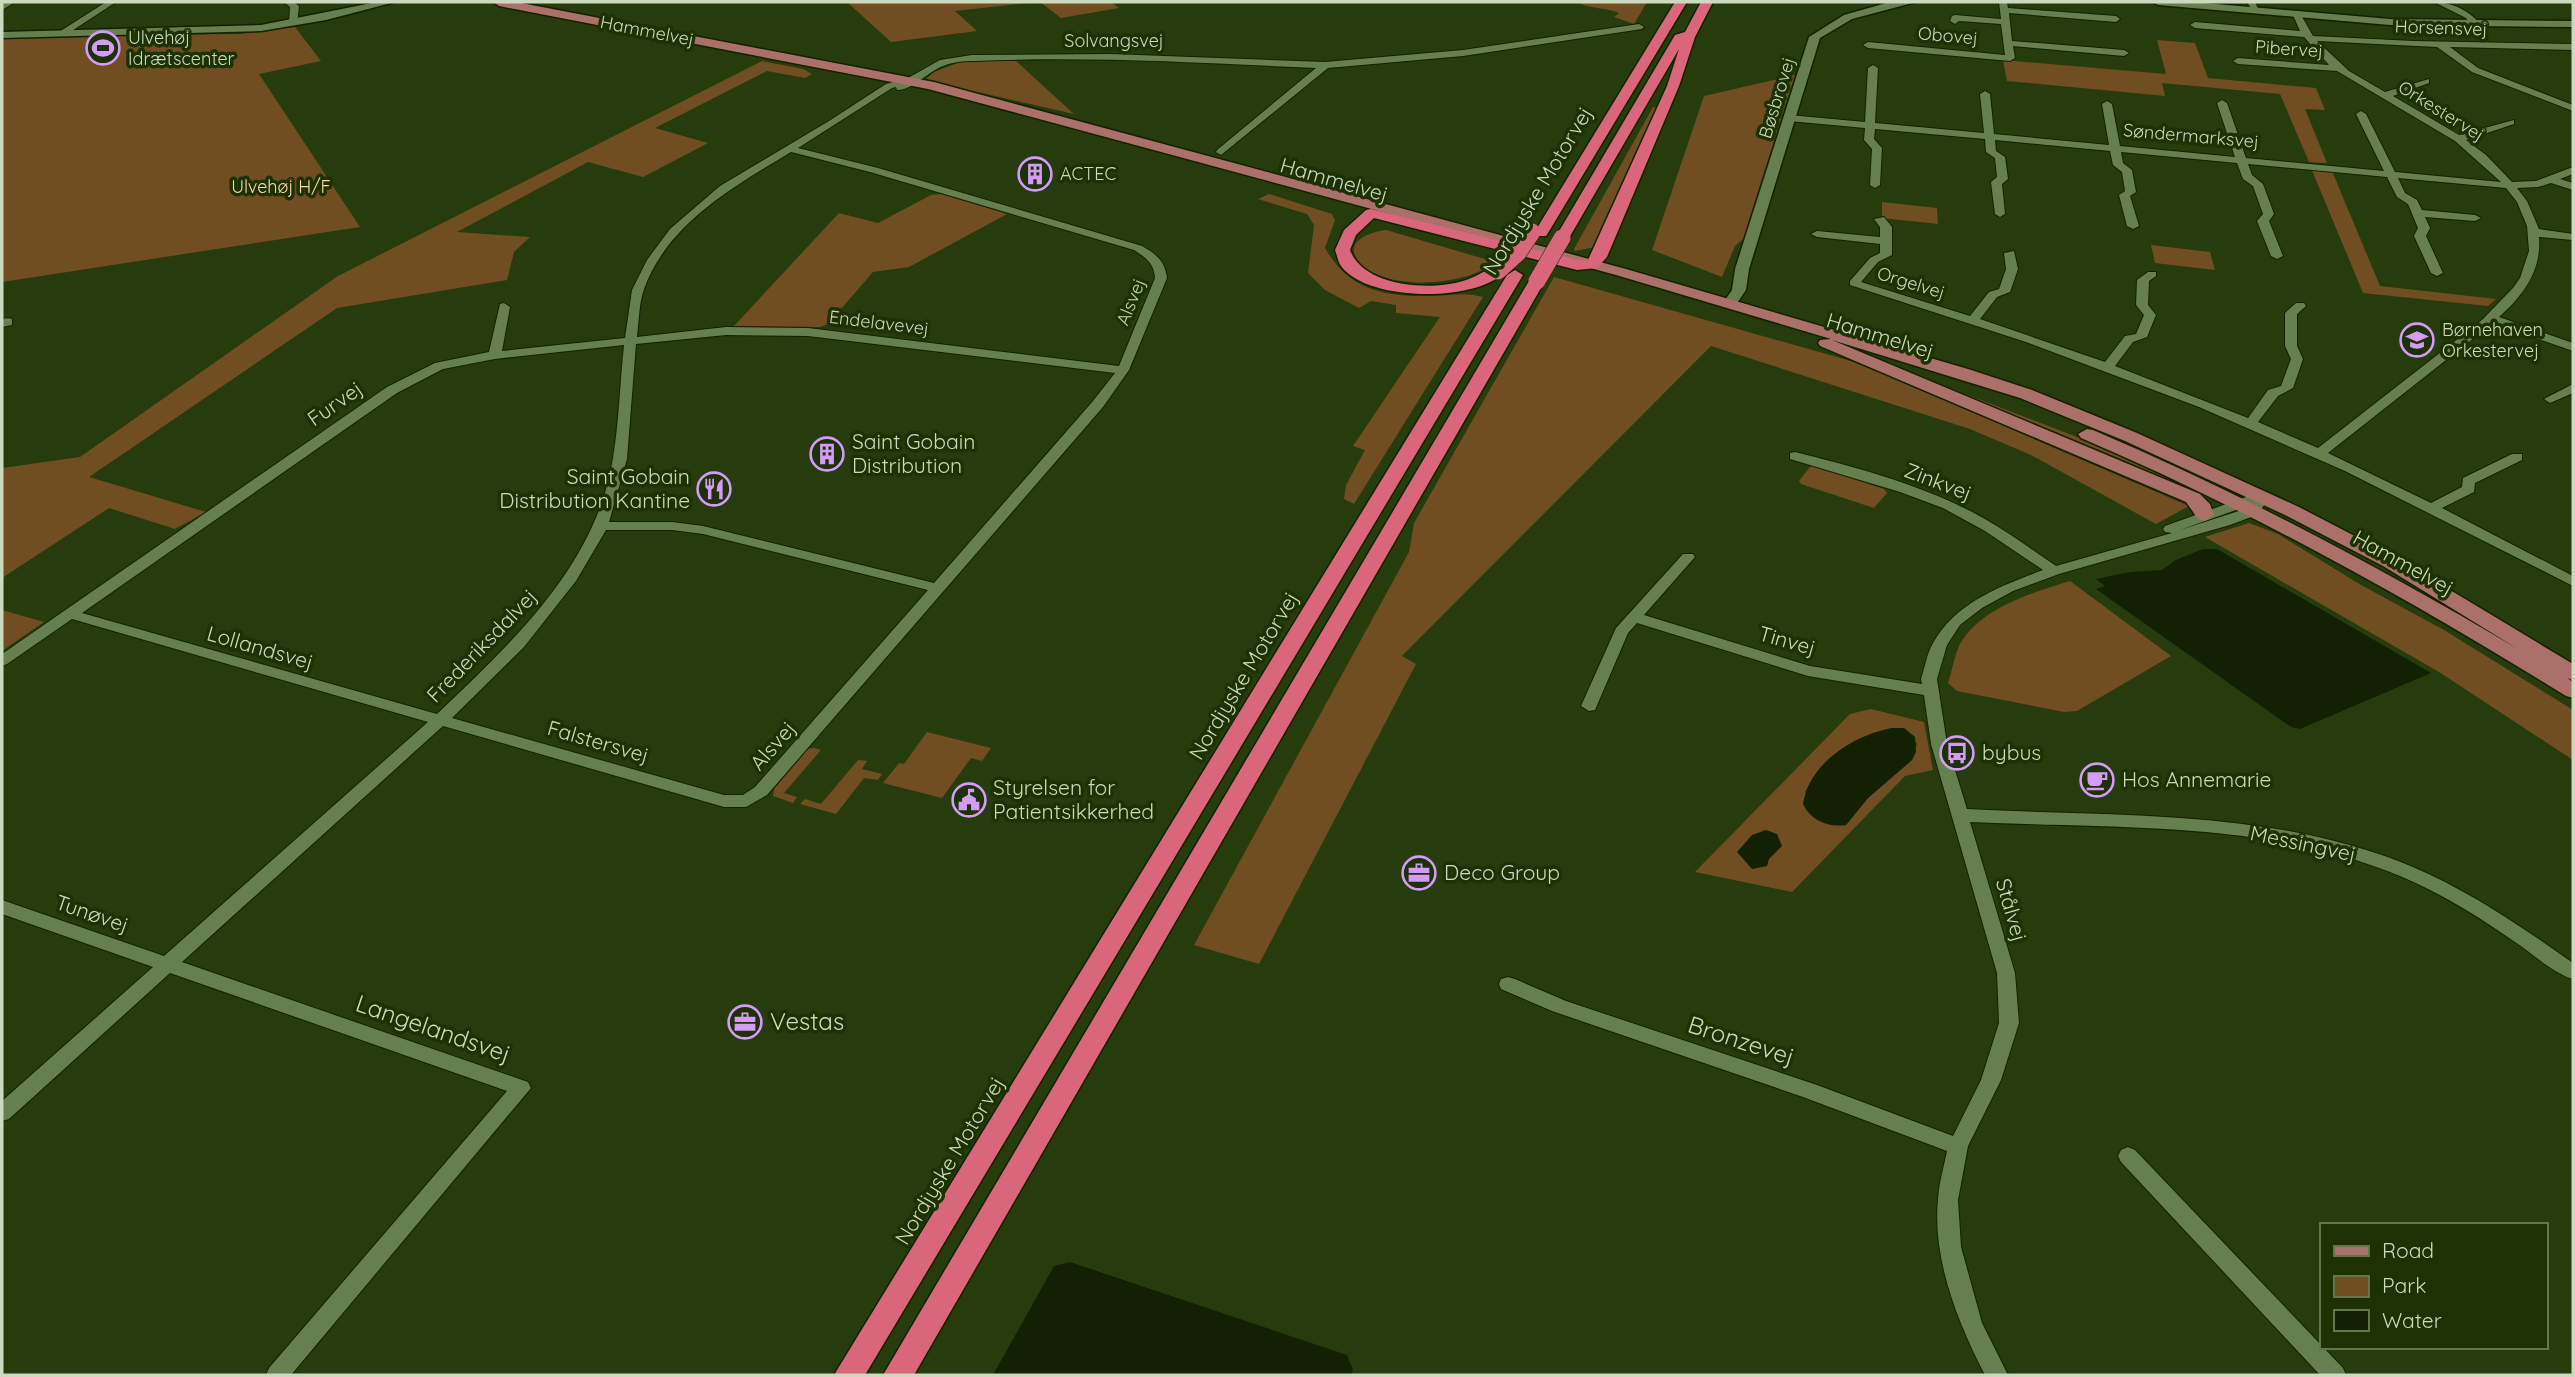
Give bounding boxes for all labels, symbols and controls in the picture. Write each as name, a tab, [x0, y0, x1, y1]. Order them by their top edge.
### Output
street label: Hammelvej	[598, 10, 696, 51]
street label: Horsensvej	[2394, 14, 2488, 41]
street label: Obovej	[1917, 21, 1979, 50]
place label: Ulvehøj Idrætscenter	[128, 26, 235, 70]
sports icon: Ulvehøj Idrætscenter	[84, 29, 122, 67]
street label: Solvangsvej	[1064, 29, 1164, 52]
street label: Pibervej	[2254, 35, 2324, 62]
street label: Bøsbrovej	[1753, 54, 1800, 141]
street label: Orkestervej	[2394, 75, 2489, 146]
street label: Nordjyske Motorvej	[1477, 102, 1598, 279]
street label: Søndermarksvej	[2122, 118, 2260, 153]
street label: Hammelvej	[1277, 151, 1391, 207]
building icon: ACTEC	[1016, 155, 1054, 193]
place label: ACTEC	[1060, 162, 1116, 185]
park label: Ulvehøj H/F	[231, 175, 331, 198]
street label: Orgelvej	[1874, 261, 1948, 304]
street label: Alsvej	[1111, 275, 1150, 329]
street label: Endelavevej	[828, 305, 930, 340]
street label: Hammelvej	[1823, 306, 1937, 364]
place label: Børnehaven Orkestervej	[2442, 318, 2543, 362]
school or university icon: Børnehaven Orkestervej	[2398, 321, 2436, 359]
street label: Furvej	[302, 375, 367, 431]
place label: Saint Gobain Distribution	[852, 428, 975, 478]
building icon: Saint Gobain Distribution	[808, 435, 846, 473]
street label: Zinkvej	[1901, 456, 1976, 506]
place label: Saint Gobain Distribution Kantine	[499, 463, 690, 513]
restaurant icon: Saint Gobain Distribution Kantine	[695, 470, 733, 508]
street label: Hammelvej	[2349, 524, 2458, 600]
street label: Frederiksdalvej	[421, 583, 542, 707]
street label: Nordjyske Motorvej	[1183, 587, 1304, 764]
street label: Lollandsvej	[204, 619, 316, 675]
street label: Tinvej	[1756, 620, 1819, 660]
street label: Falstersvej	[545, 714, 652, 768]
street label: Alsvej	[744, 715, 801, 775]
bus stop icon: bybus	[1938, 734, 1976, 772]
place label: bybus	[1982, 739, 2041, 765]
cafe icon: Hos Annemarie	[2078, 761, 2116, 799]
place label: Hos Annemarie	[2122, 766, 2271, 792]
place label: Styrelsen for Patientsikkerhed	[993, 774, 1154, 824]
public building icon: Styrelsen for Patientsikkerhed	[950, 781, 988, 819]
street label: Messingvej	[2248, 819, 2358, 867]
office icon: Deco Group	[1400, 854, 1438, 892]
place label: Deco Group	[1444, 859, 1560, 885]
street label: Stålvej	[1991, 875, 2033, 944]
street label: Tunøvej	[52, 888, 132, 938]
street label: Langelandsvej	[352, 988, 515, 1069]
office icon: Vestas	[726, 1003, 764, 1041]
place label: Vestas	[770, 1006, 844, 1036]
street label: Bronzevej	[1684, 1009, 1798, 1071]
street label: Nordjyske Motorvej	[889, 1072, 1010, 1249]
legend	[2320, 1223, 2547, 1349]
text: Road	[2382, 1237, 2434, 1263]
text: Park	[2382, 1272, 2426, 1298]
text: Water	[2382, 1307, 2442, 1333]

